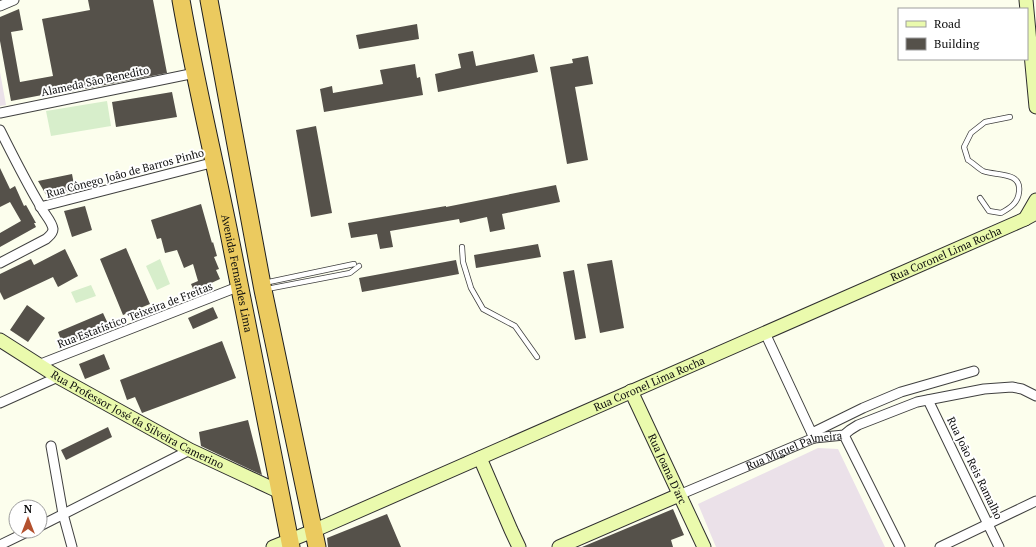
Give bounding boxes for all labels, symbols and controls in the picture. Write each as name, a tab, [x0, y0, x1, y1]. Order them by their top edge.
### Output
legend	[898, 8, 1028, 60]
text: Road	[934, 16, 961, 31]
text: Building	[934, 36, 980, 51]
street label: Alameda São Benedito	[40, 63, 150, 99]
street label: Rua Cônego João de Barros Pinho	[45, 145, 205, 201]
street label: Avenida Fernandes Lima	[218, 213, 256, 334]
street label: Rua Coronel Lima Rocha	[888, 223, 1004, 284]
street label: Rua Estatístico Teixeira de Freitas	[55, 279, 215, 351]
street label: Rua Coronel Lima Rocha	[591, 353, 707, 414]
street label: Rua Professor José da Silveira Camerino	[48, 367, 226, 472]
street label: Rua João Reis Ramalho	[944, 414, 1006, 522]
street label: Rua Miguel Palmeira	[744, 428, 843, 473]
street label: Rua Joana D'arc	[645, 431, 690, 506]
north arrow	[8, 499, 48, 539]
text: N	[24, 502, 33, 516]

